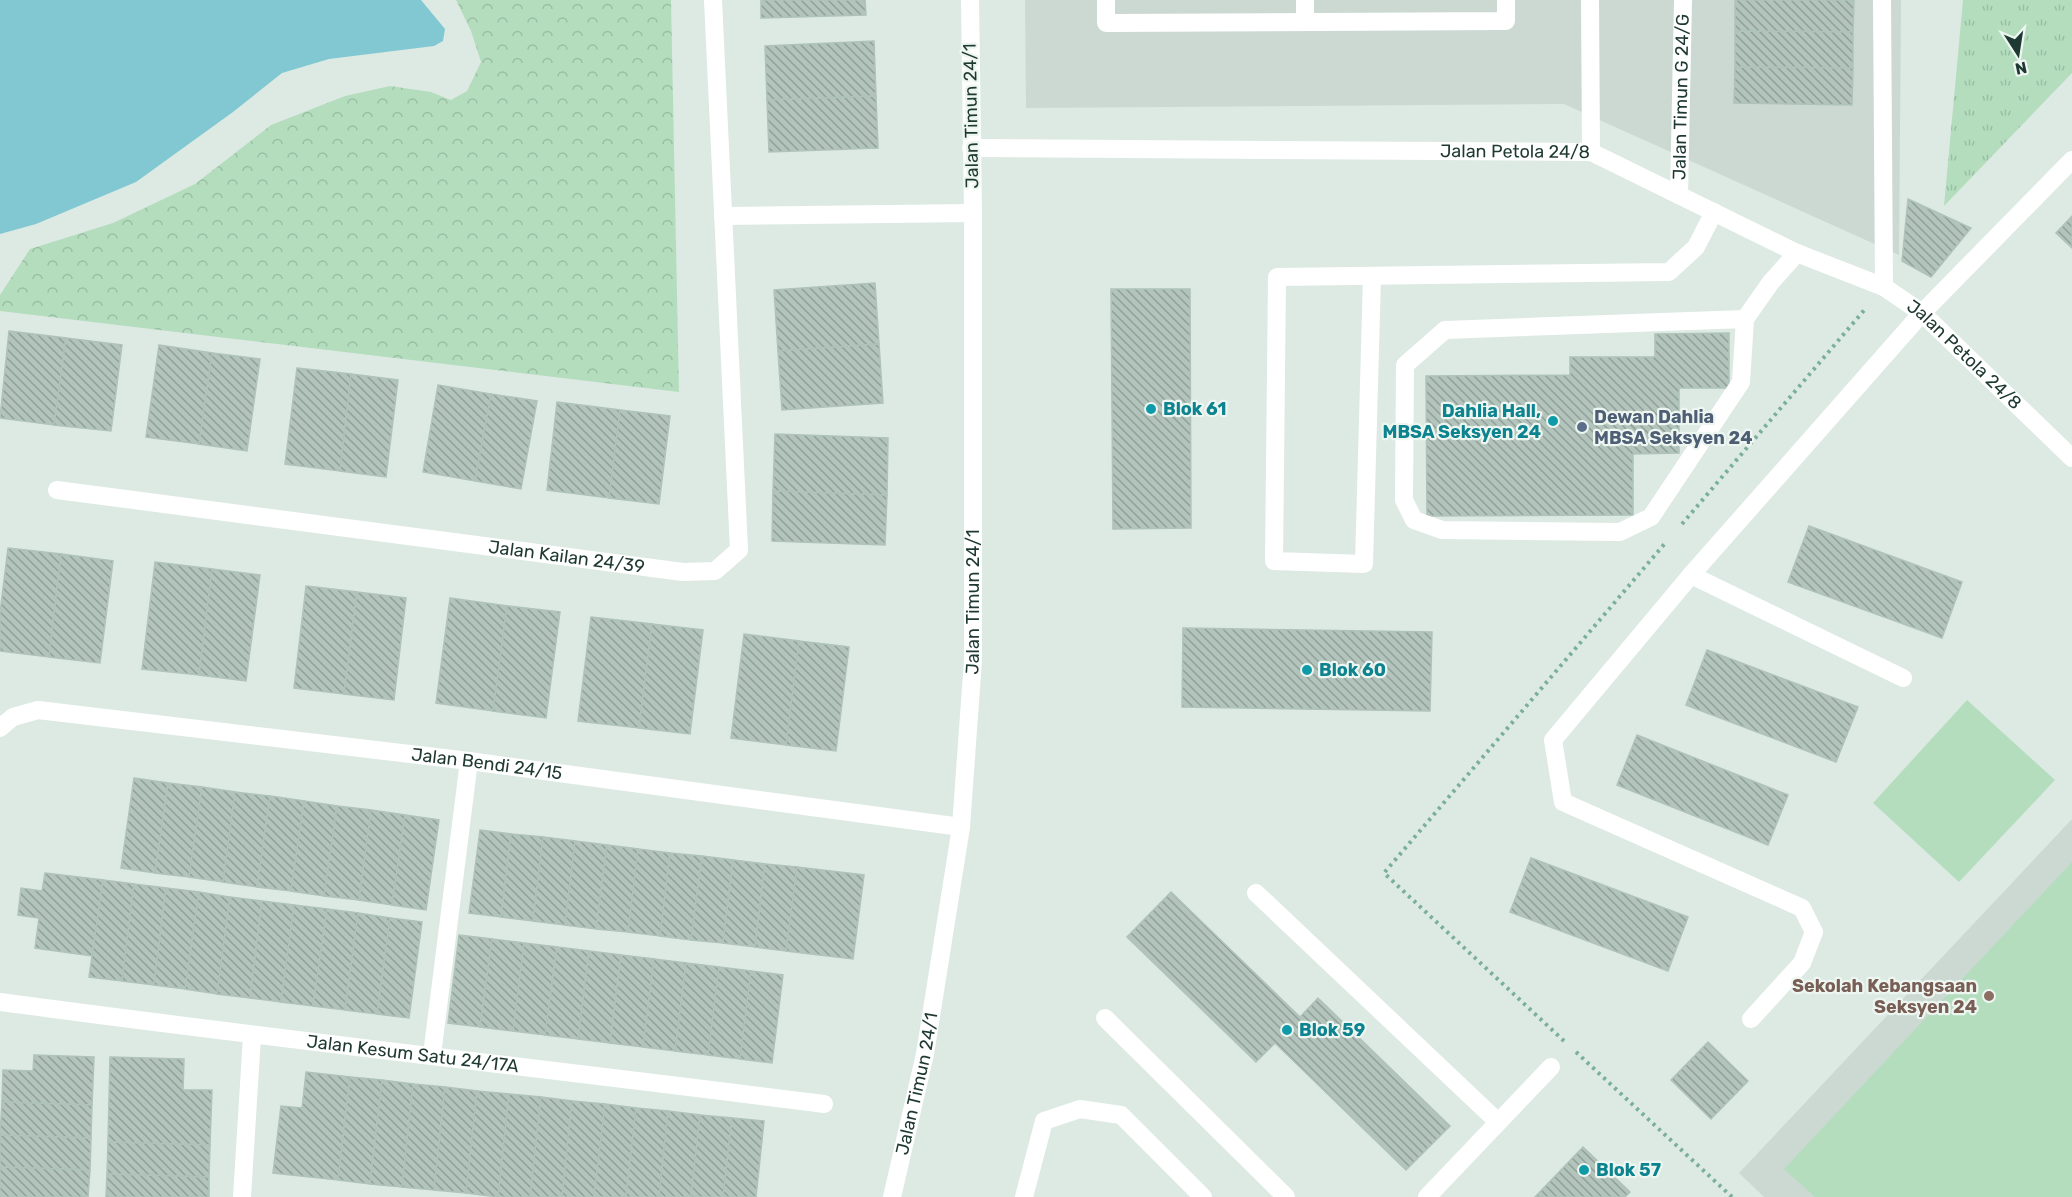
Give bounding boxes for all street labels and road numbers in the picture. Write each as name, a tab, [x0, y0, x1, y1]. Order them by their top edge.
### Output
street label: Jalan Timun G 24/G	[1668, 14, 1694, 180]
street label: Jalan Timun 24/1	[959, 43, 983, 189]
street label: Jalan Petola 24/8	[1440, 140, 1590, 163]
street label: Jalan Petola 24/8	[1903, 295, 2026, 414]
street label: Jalan Timun 24/1	[961, 529, 984, 675]
street label: Jalan Kailan 24/39	[487, 536, 646, 578]
street label: Jalan Bendi 24/15	[410, 743, 564, 784]
street label: Jalan Timun 24/1	[891, 1011, 942, 1157]
street label: Jalan Kesum Satu 24/17A	[305, 1030, 520, 1078]

